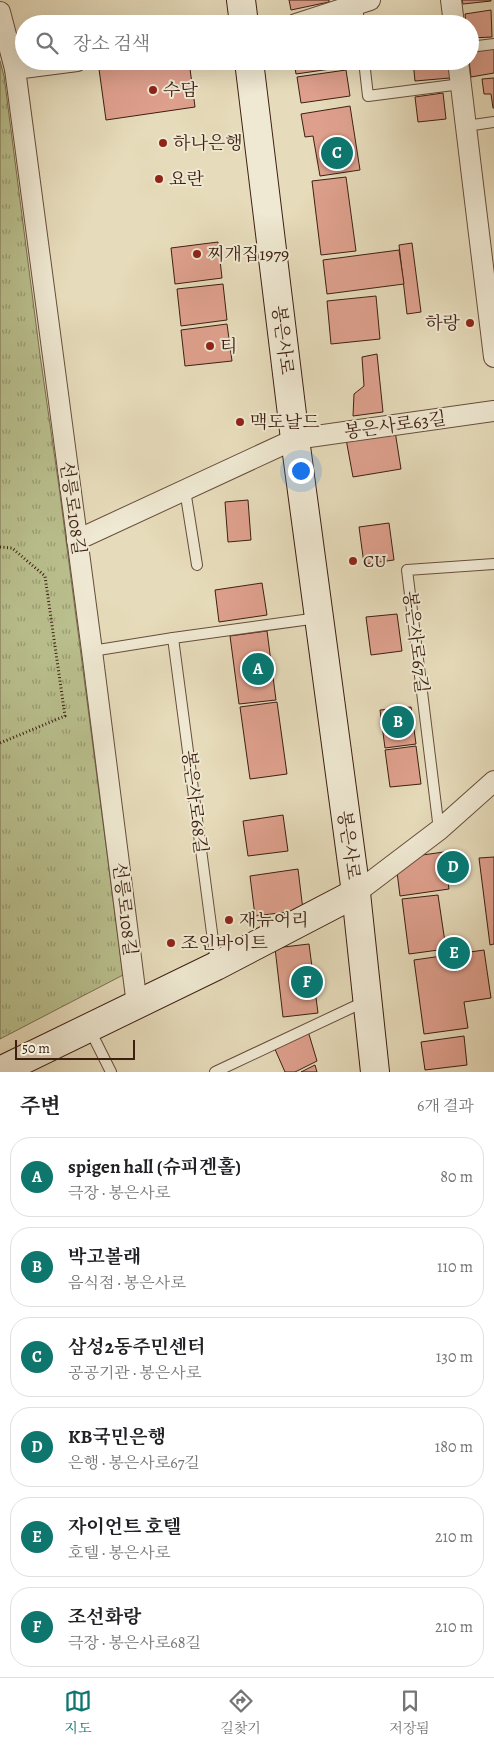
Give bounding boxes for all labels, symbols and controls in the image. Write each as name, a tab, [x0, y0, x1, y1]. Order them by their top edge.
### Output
search box	[15, 15, 479, 70]
icon: search	[33, 29, 61, 57]
text: 장소 검색	[73, 31, 150, 57]
place label: 수담	[163, 78, 198, 102]
marker: 수담	[147, 84, 159, 96]
place label: 하나은행	[173, 131, 243, 155]
pin: C	[321, 134, 353, 172]
marker: 하나은행	[157, 137, 169, 149]
place label: 요란	[169, 167, 204, 191]
marker: 요란	[153, 173, 165, 185]
place label: 찌개집1979	[207, 242, 289, 266]
marker: 찌개집1979	[191, 248, 203, 260]
street label: 봉은사로	[267, 304, 299, 376]
place label: 하랑	[425, 311, 461, 335]
marker: 하랑	[464, 317, 476, 329]
place label: 티	[220, 334, 237, 358]
marker: 티	[204, 340, 216, 352]
street label: 봉은사로63길	[342, 406, 448, 444]
place label: 맥도날드	[250, 410, 320, 434]
marker: 맥도날드	[234, 416, 246, 428]
your location	[288, 458, 314, 484]
street label: 선릉로108길	[55, 460, 91, 556]
place label: CU	[363, 549, 387, 573]
marker: CU	[347, 555, 359, 567]
street label: 봉은사로67길	[398, 590, 434, 694]
pin: A	[242, 650, 274, 688]
pin: B	[382, 703, 414, 741]
street label: 봉은사로68길	[177, 749, 213, 855]
street label: 봉은사로	[332, 809, 366, 881]
pin: D	[437, 848, 469, 886]
street label: 선릉로108길	[107, 861, 143, 957]
place label: 재뉴어리	[239, 908, 309, 932]
marker: 재뉴어리	[223, 914, 235, 926]
place label: 조인바이트	[181, 931, 269, 955]
pin: E	[438, 934, 470, 972]
marker: 조인바이트	[165, 937, 177, 949]
pin: F	[291, 963, 323, 1001]
scale bar	[15, 1037, 135, 1060]
text: 50 m	[22, 1039, 50, 1058]
text: 주변	[20, 1092, 61, 1120]
text: 6개 결과	[417, 1095, 474, 1117]
text: spigen hall (슈피겐홀)	[68, 1154, 241, 1180]
text: A	[32, 1166, 42, 1188]
text: 80 m	[440, 1166, 473, 1188]
text: 극장 · 봉은사로	[68, 1182, 170, 1204]
text: 박고볼래	[68, 1244, 141, 1270]
text: B	[32, 1256, 42, 1278]
text: 110 m	[437, 1256, 473, 1278]
text: 음식점 · 봉은사로	[68, 1272, 186, 1294]
text: 삼성2동주민센터	[68, 1334, 206, 1360]
text: C	[32, 1346, 42, 1368]
text: 130 m	[436, 1346, 473, 1368]
text: 공공기관 · 봉은사로	[68, 1362, 201, 1384]
text: KB국민은행	[68, 1424, 166, 1450]
text: D	[31, 1436, 43, 1458]
text: 180 m	[435, 1436, 473, 1458]
text: 은행 · 봉은사로67길	[68, 1452, 200, 1474]
text: 자이언트 호텔	[68, 1514, 181, 1540]
text: E	[32, 1526, 42, 1548]
text: 210 m	[435, 1526, 473, 1548]
text: 호텔 · 봉은사로	[68, 1542, 170, 1564]
text: 조선화랑	[68, 1604, 141, 1630]
text: F	[33, 1616, 41, 1638]
text: 210 m	[435, 1616, 473, 1638]
text: 극장 · 봉은사로68길	[68, 1632, 201, 1654]
tab: 지도	[64, 1687, 92, 1738]
tab: 길찾기	[220, 1687, 261, 1738]
tab: 저장됨	[389, 1687, 430, 1738]

